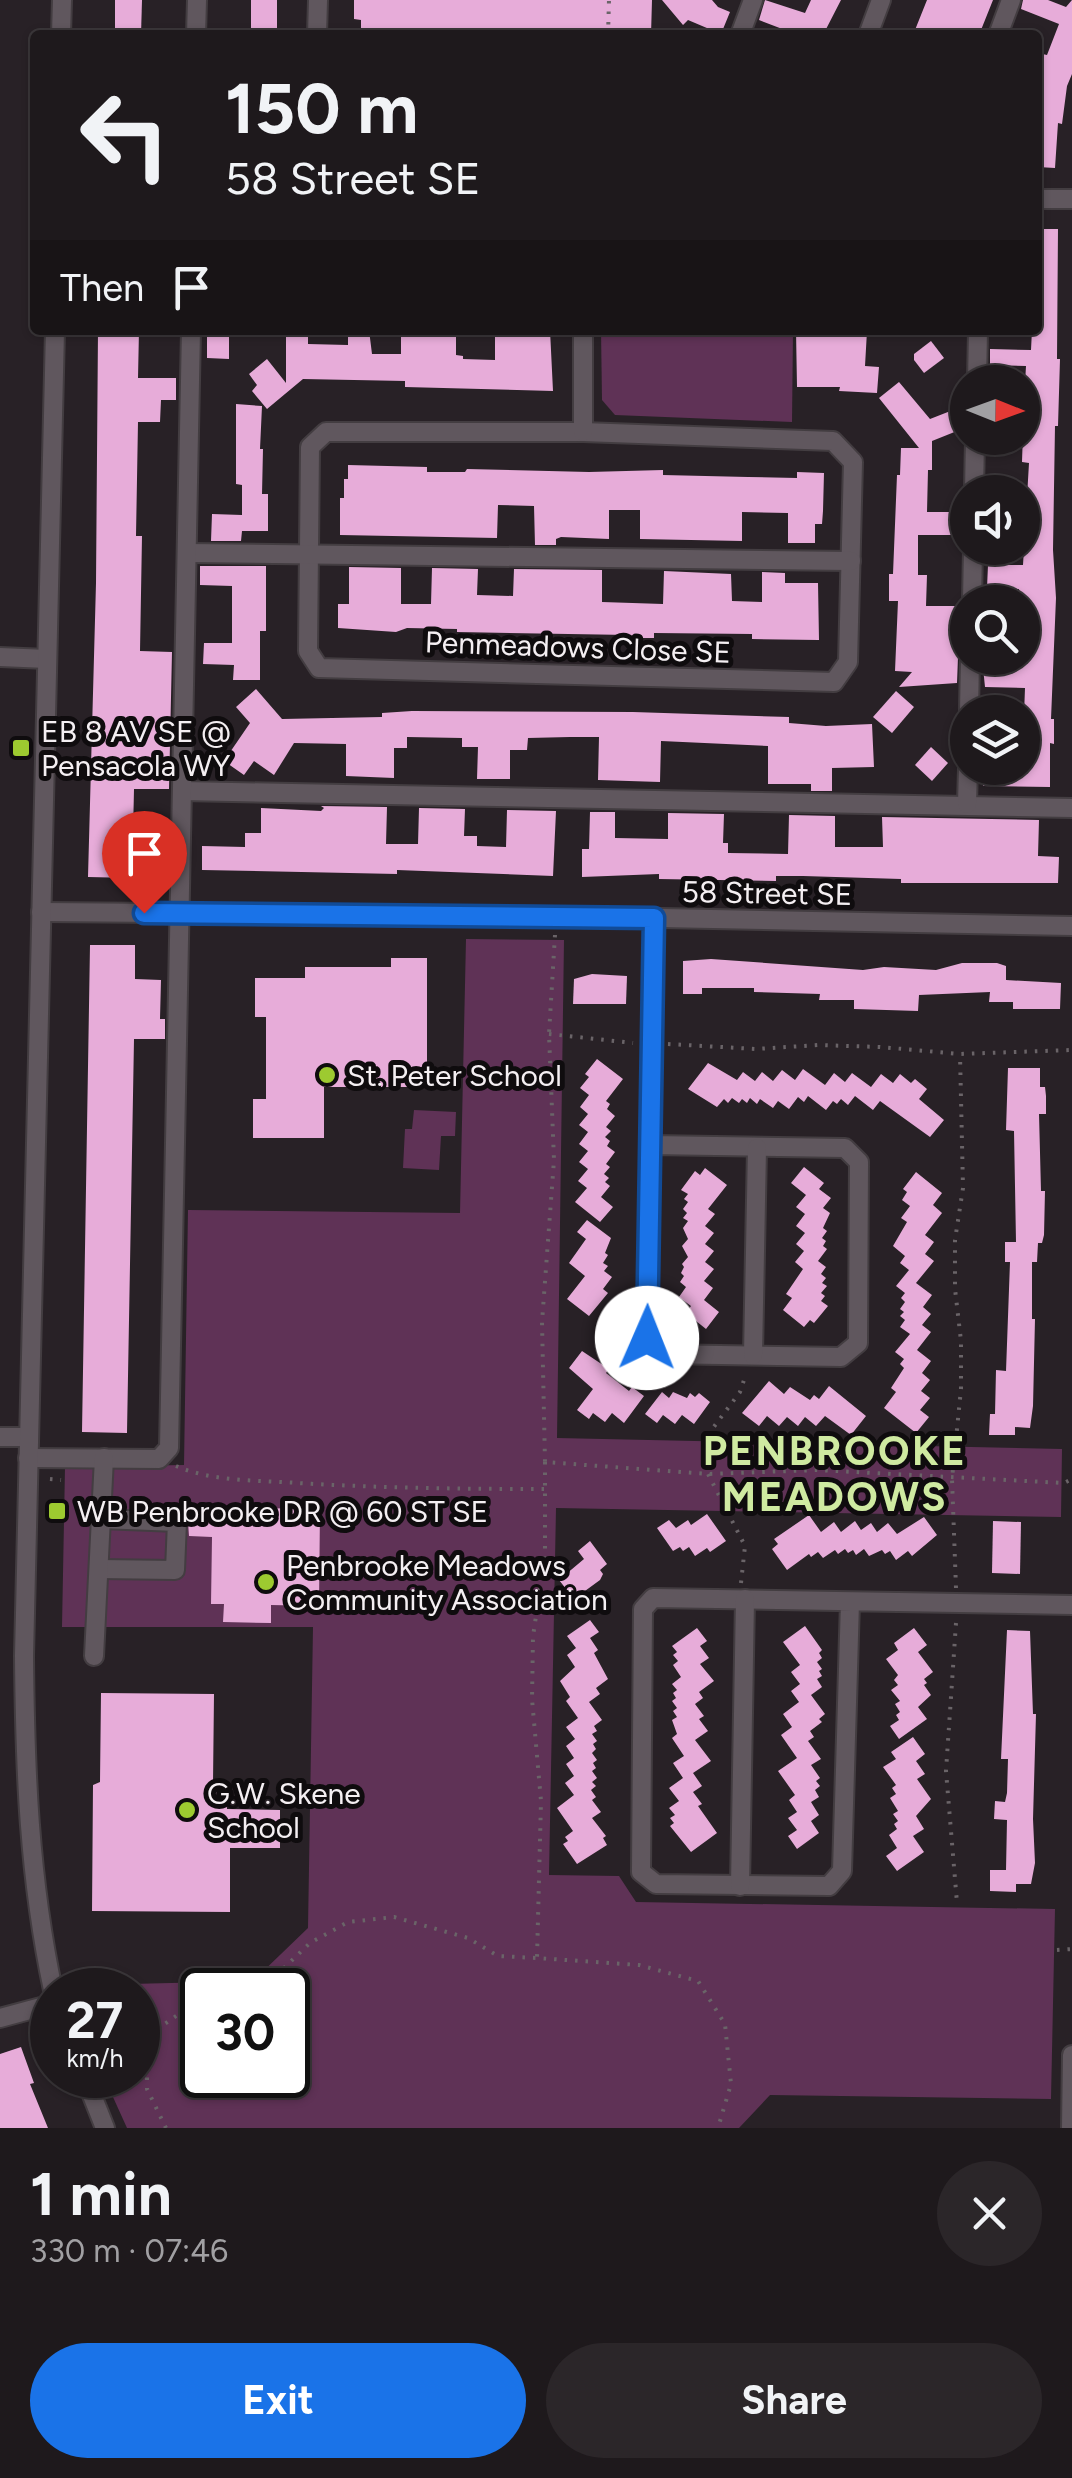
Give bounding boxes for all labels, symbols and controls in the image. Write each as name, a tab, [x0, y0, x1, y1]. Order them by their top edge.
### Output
text: 150 m	[225, 66, 418, 151]
icon: left	[60, 70, 190, 200]
text: 58 Street SE	[225, 151, 481, 205]
icon: arrive	[164, 260, 219, 315]
text: Then	[60, 265, 144, 311]
north arrow	[950, 365, 1040, 455]
map controls	[950, 365, 1040, 785]
button: sound	[950, 475, 1040, 565]
button: search	[950, 585, 1040, 675]
street label: Penmeadows Close SE	[424, 623, 732, 671]
button: layers	[950, 695, 1040, 785]
place label: EB 8 AV SE @ Pensacola WY	[41, 713, 231, 784]
marker: EB 8 AV SE @ Pensacola WY	[10, 737, 32, 759]
pin	[102, 811, 187, 914]
icon: arrive	[117, 826, 172, 881]
street label: 58 Street SE	[681, 873, 853, 913]
place label: St. Peter School	[347, 1057, 562, 1094]
marker: St. Peter School	[316, 1064, 338, 1086]
position arrow	[595, 1286, 699, 1390]
district label: PENBROOKE MEADOWS	[703, 1427, 967, 1521]
place label: WB Penbrooke DR @ 60 ST SE	[77, 1493, 488, 1530]
marker: WB Penbrooke DR @ 60 ST SE	[46, 1500, 68, 1522]
place label: Penbrooke Meadows Community Association	[286, 1547, 608, 1618]
marker: Penbrooke Meadows Community Association	[255, 1571, 277, 1593]
place label: G.W. Skene School	[207, 1775, 361, 1846]
marker: G.W. Skene School	[176, 1799, 198, 1821]
speed limit sign: 30	[180, 1968, 310, 2098]
text: 27	[67, 1990, 123, 2051]
text: km/h	[66, 2043, 124, 2073]
text: 1 min	[30, 2158, 172, 2230]
button: close	[937, 2161, 1042, 2266]
text: 330 m · 07:46	[30, 2232, 228, 2270]
button: Exit	[30, 2343, 526, 2458]
button: Share	[546, 2343, 1042, 2458]

